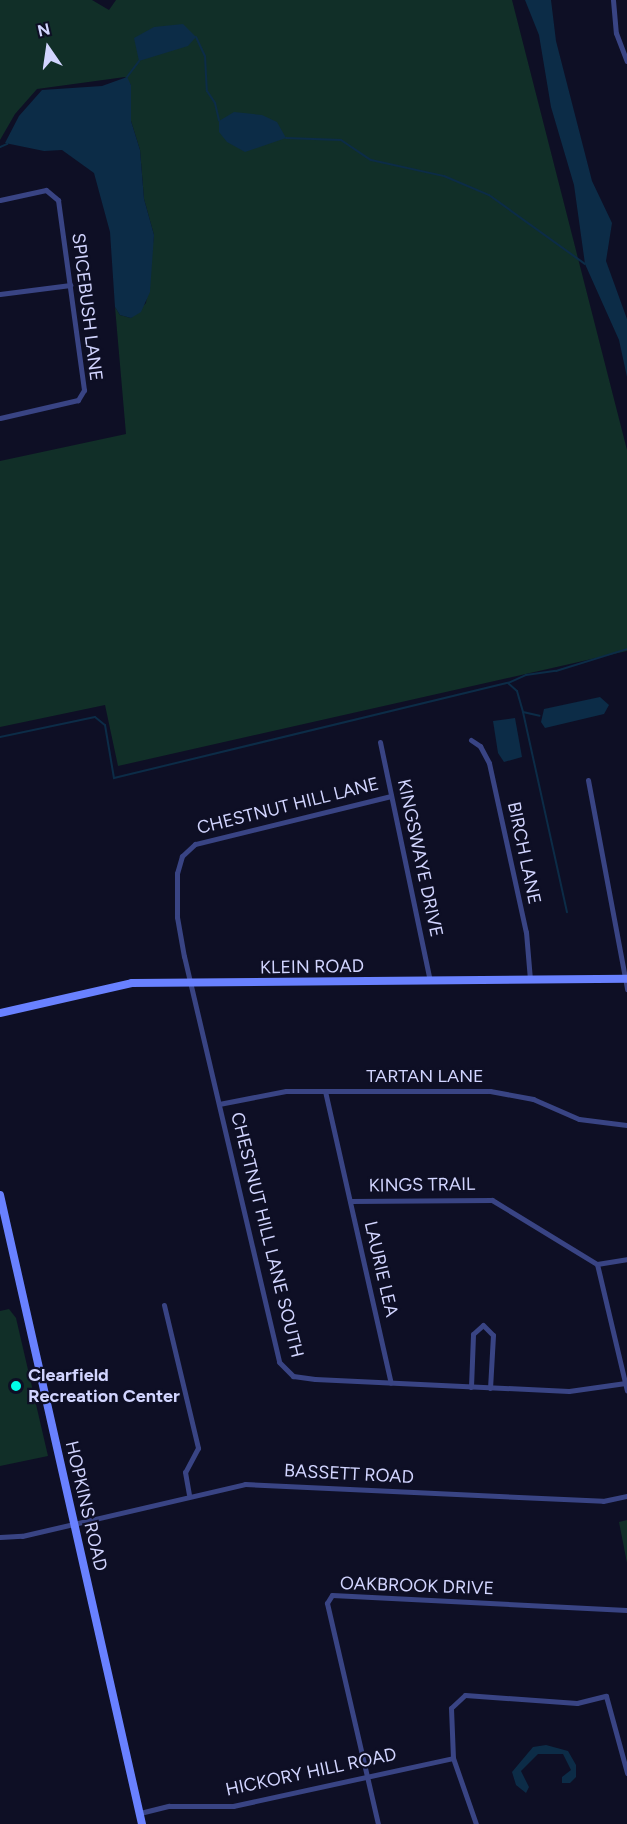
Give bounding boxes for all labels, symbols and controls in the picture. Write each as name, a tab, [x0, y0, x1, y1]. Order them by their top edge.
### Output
north arrow	[18, 18, 78, 78]
text: N	[36, 19, 52, 41]
street label: SPICEBUSH LANE	[67, 232, 107, 382]
street label: CHESTNUT HILL LANE	[195, 773, 381, 839]
street label: KINGSWAYE DRIVE	[393, 777, 447, 939]
street label: BIRCH LANE	[503, 800, 545, 906]
street label: KLEIN ROAD	[260, 955, 364, 979]
street label: TARTAN LANE	[366, 1065, 484, 1087]
street label: CHESTNUT HILL LANE SOUTH	[226, 1110, 308, 1360]
street label: KINGS TRAIL	[369, 1173, 475, 1197]
street label: LAURIE LEA	[359, 1219, 403, 1319]
place label: Clearfield Recreation Center	[28, 1365, 180, 1408]
marker: Clearfield Recreation Center	[9, 1379, 23, 1393]
street label: HOPKINS ROAD	[61, 1439, 111, 1573]
street label: BASSETT ROAD	[283, 1460, 415, 1488]
street label: OAKBROOK DRIVE	[339, 1573, 495, 1599]
street label: HICKORY HILL ROAD	[224, 1743, 398, 1801]

